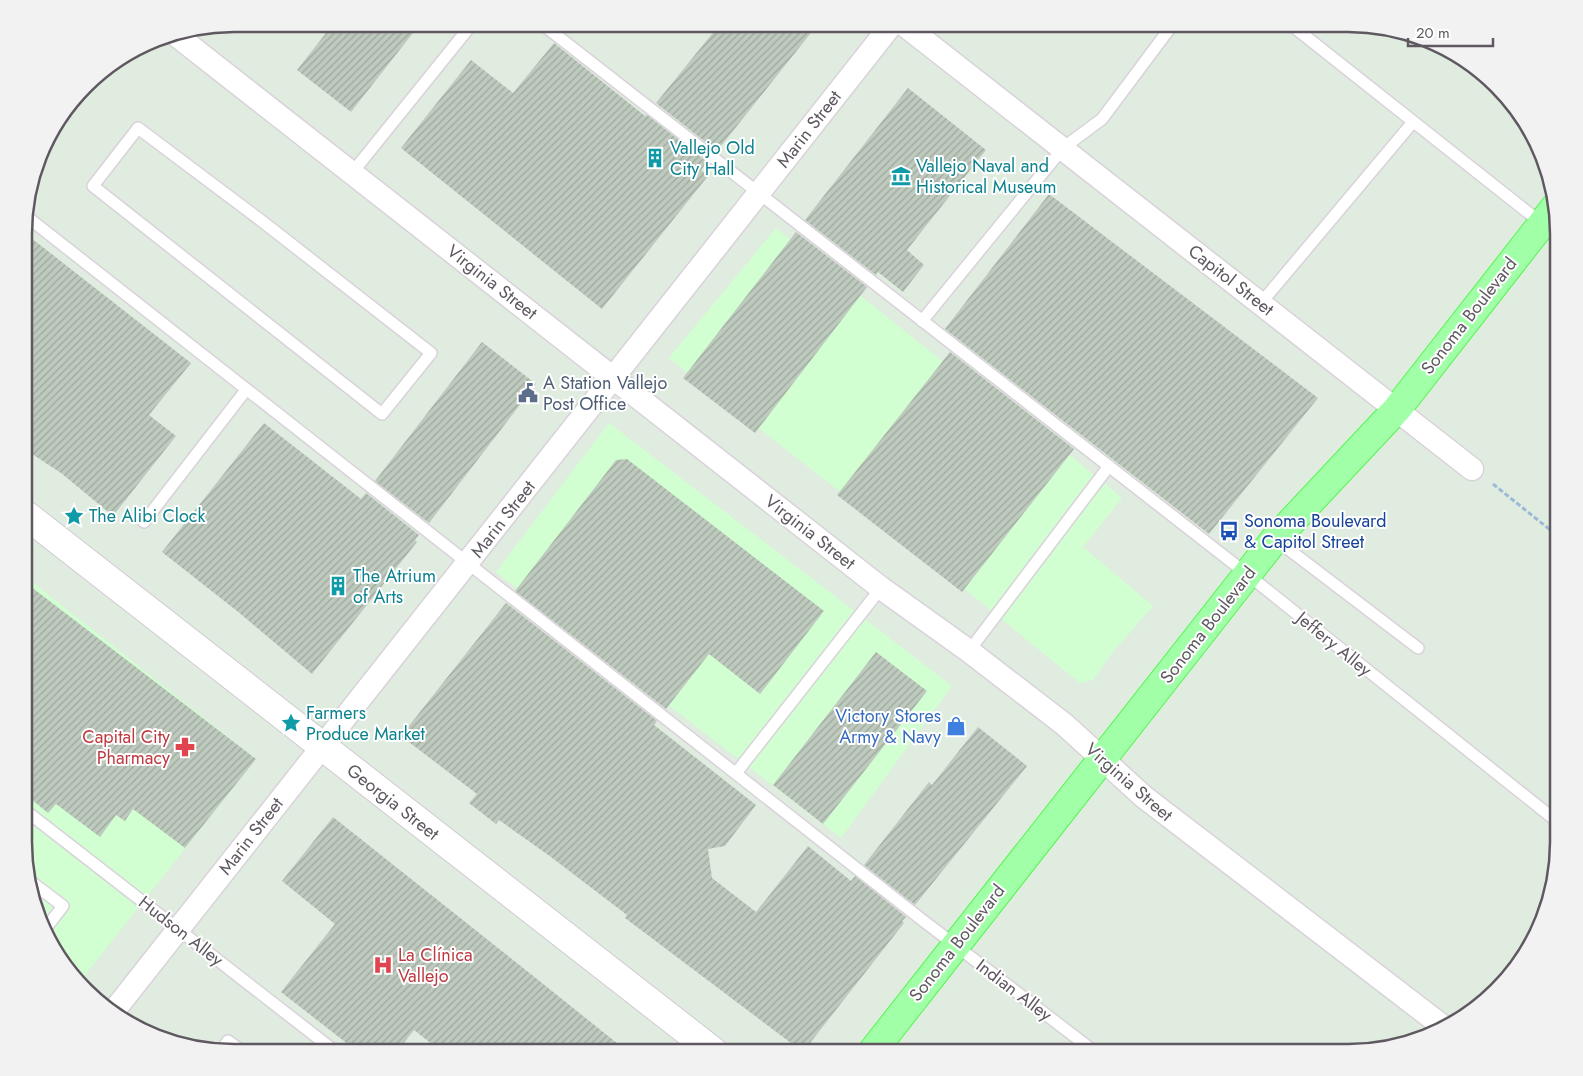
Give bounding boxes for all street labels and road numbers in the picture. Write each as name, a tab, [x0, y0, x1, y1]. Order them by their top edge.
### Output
street label: Marin Street	[770, 84, 848, 173]
street label: Virginia Street	[441, 238, 543, 326]
street label: Capitol Street	[1183, 238, 1280, 322]
street label: Sonoma Boulevard	[1415, 252, 1523, 380]
street label: Marin Street	[464, 474, 542, 563]
street label: Virginia Street	[759, 488, 861, 576]
street label: Sonoma Boulevard	[1154, 561, 1262, 689]
street label: Jeffery Alley	[1289, 604, 1377, 683]
street label: Virginia Street	[1080, 737, 1179, 828]
street label: Georgia Street	[341, 758, 445, 847]
street label: Marin Street	[212, 791, 290, 880]
street label: Sonoma Boulevard	[903, 879, 1011, 1007]
street label: Hudson Alley	[133, 889, 229, 973]
street label: Indian Alley	[970, 953, 1058, 1027]

